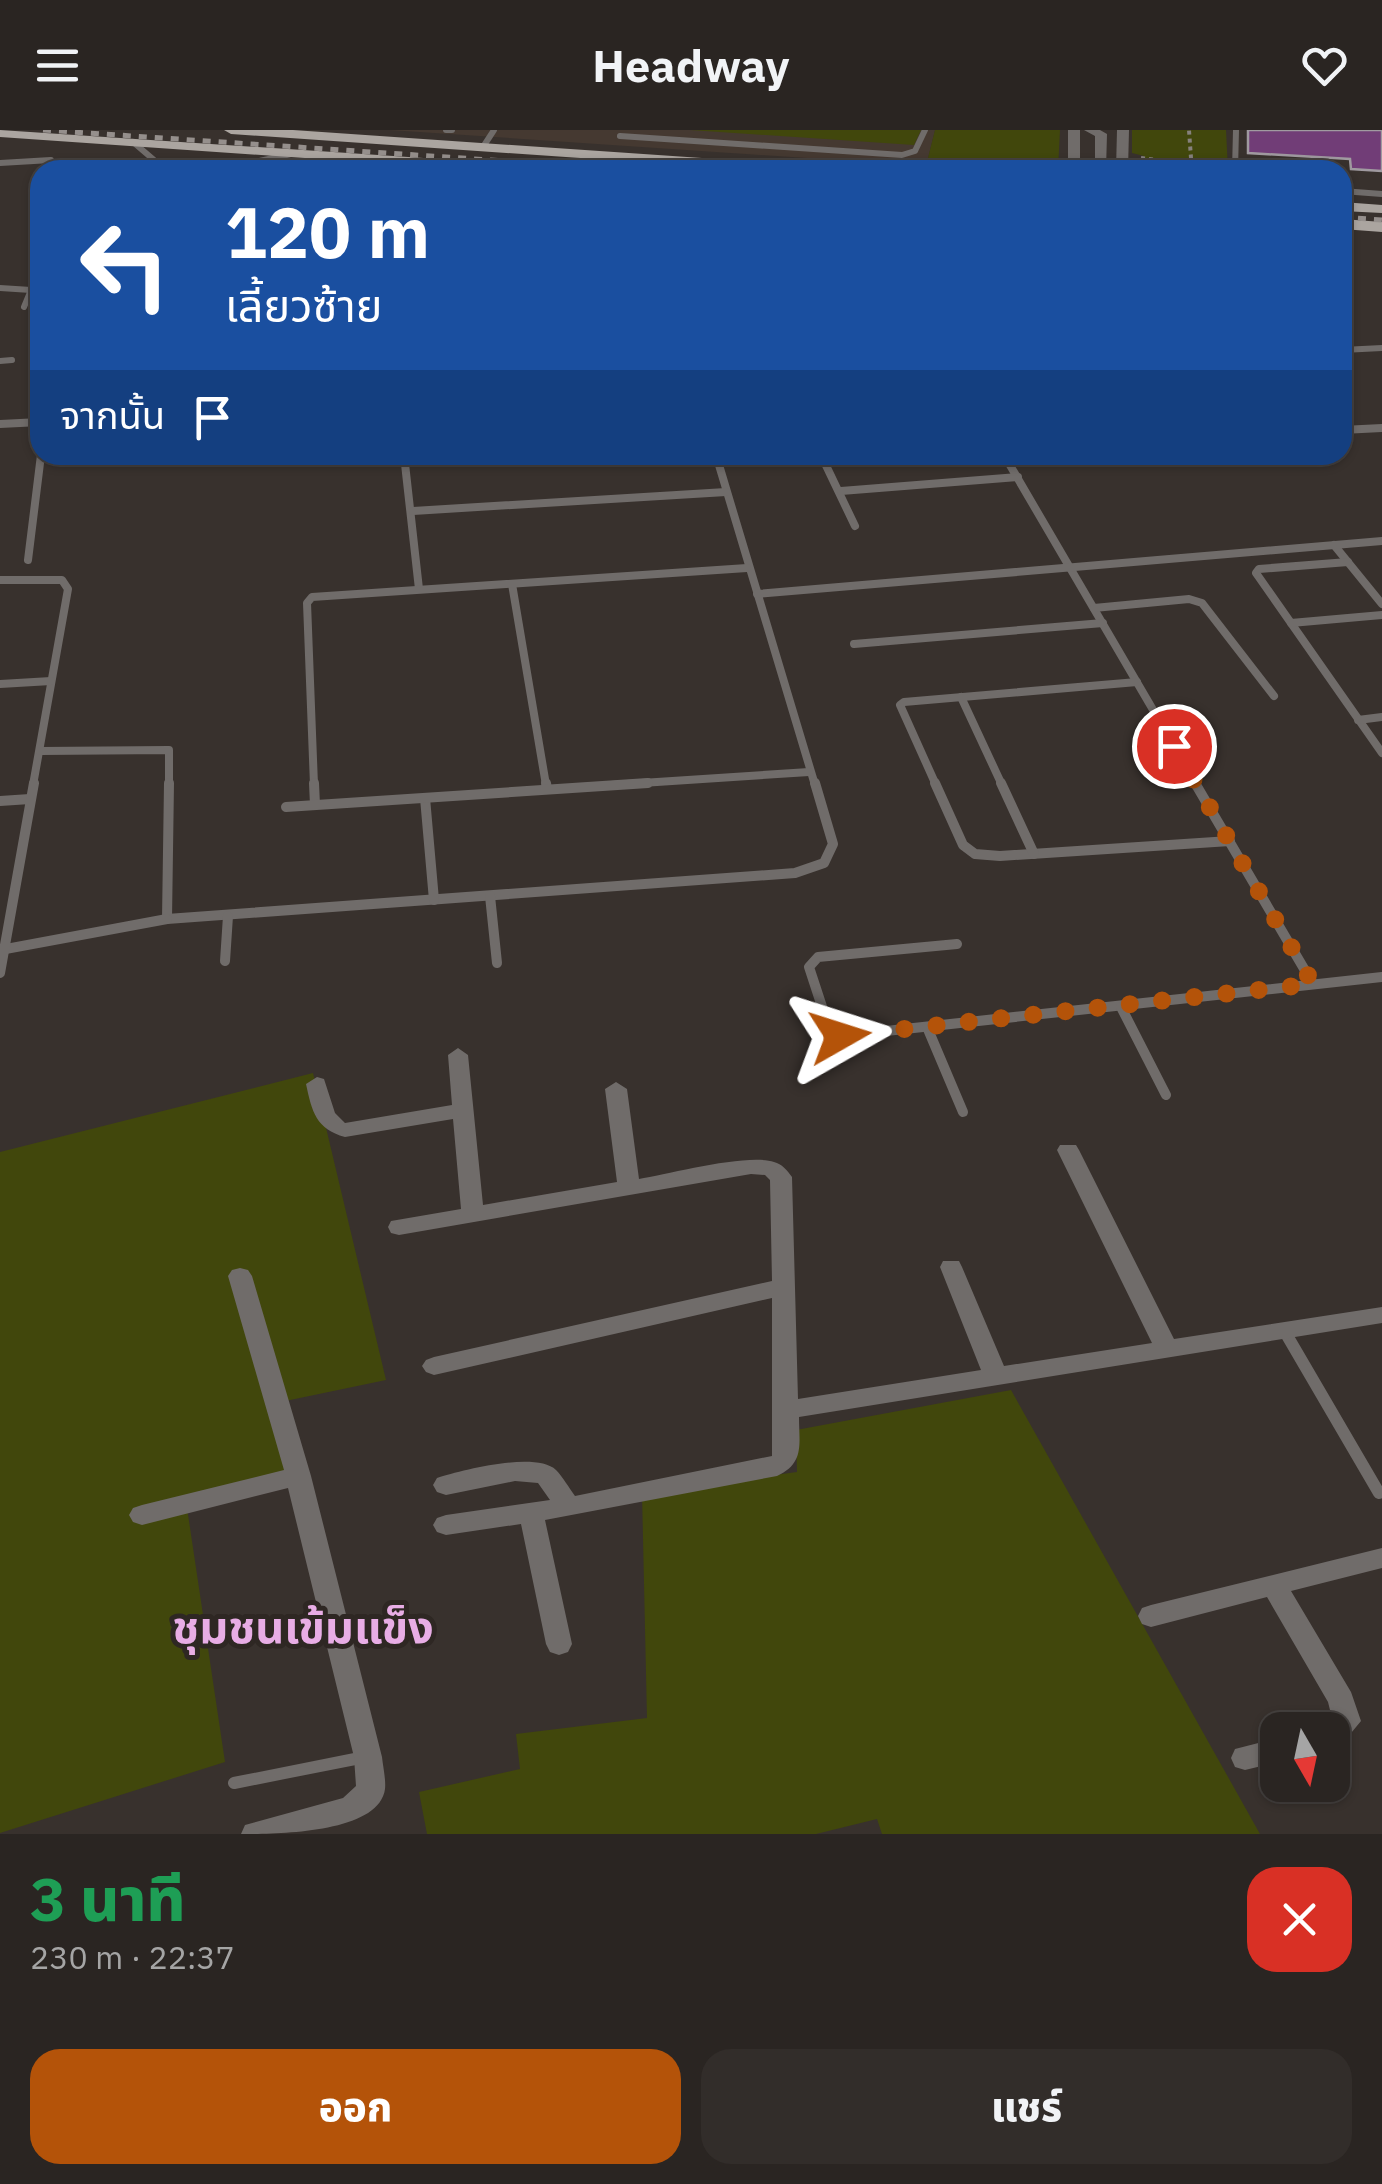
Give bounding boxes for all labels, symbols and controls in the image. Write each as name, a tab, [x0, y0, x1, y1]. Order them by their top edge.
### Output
text: Headway	[592, 36, 790, 94]
icon: menu	[30, 38, 85, 93]
icon: heart	[1297, 38, 1352, 93]
text: 120 m	[225, 186, 430, 277]
icon: left	[60, 200, 190, 330]
text: เลี้ยวซ้าย	[225, 276, 382, 334]
text: จากนั้น	[60, 390, 165, 439]
icon: arrive	[185, 390, 240, 445]
pin	[1132, 704, 1217, 789]
icon: arrive	[1147, 719, 1202, 774]
position arrow	[788, 984, 892, 1088]
district label: ชุมชนเข้มแข็ง	[172, 1597, 434, 1655]
north arrow	[1260, 1712, 1350, 1802]
map controls	[1260, 1712, 1350, 1802]
text: 3 นาที	[30, 1859, 185, 1938]
button: close	[1247, 1867, 1352, 1972]
text: 230 m · 22:37	[30, 1936, 235, 1978]
button: ออก	[30, 2049, 681, 2164]
button: แชร์	[701, 2049, 1352, 2164]

